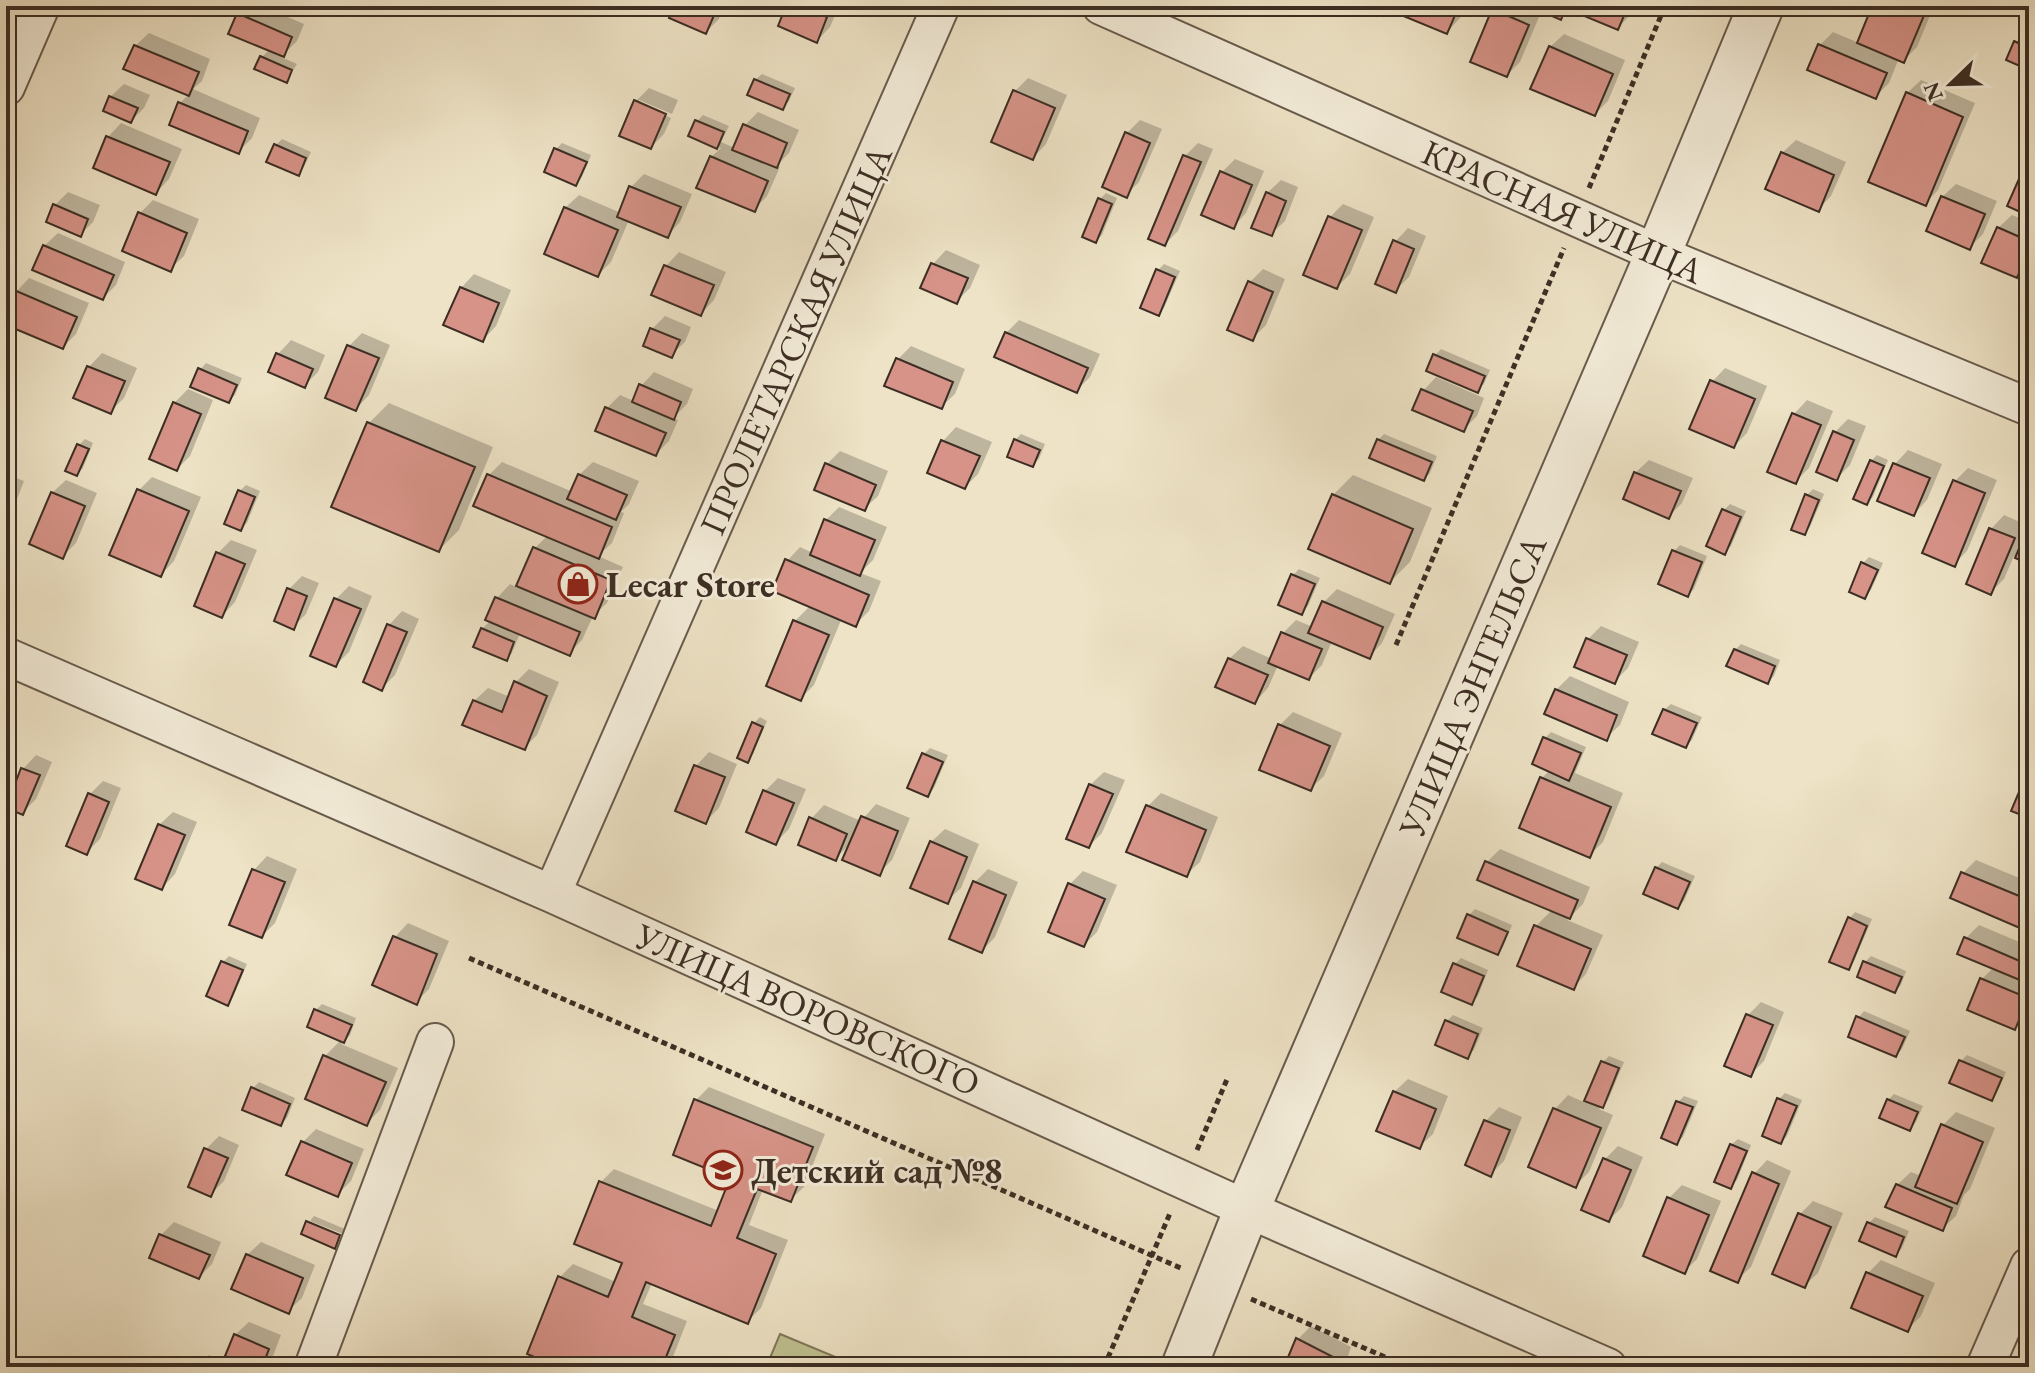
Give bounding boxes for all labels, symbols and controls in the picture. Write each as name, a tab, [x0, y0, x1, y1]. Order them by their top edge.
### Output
north arrow	[1911, 44, 1991, 124]
text: N	[1916, 78, 1950, 105]
street label: КРАСНАЯ УЛИЦА	[1415, 128, 1712, 295]
street label: ПРОЛЕТАРСКАЯ УЛИЦА	[688, 137, 903, 542]
street label: УЛИЦА ЭНГЕЛЬСА	[1387, 527, 1558, 845]
place label: Lecar Store	[606, 561, 775, 608]
shop icon: Lecar Store	[557, 563, 599, 605]
street label: УЛИЦА ВОРОВСКОГО	[627, 912, 988, 1107]
place label: Детский сад №8	[751, 1147, 1002, 1194]
school or university icon: Детский сад №8	[702, 1149, 744, 1191]

